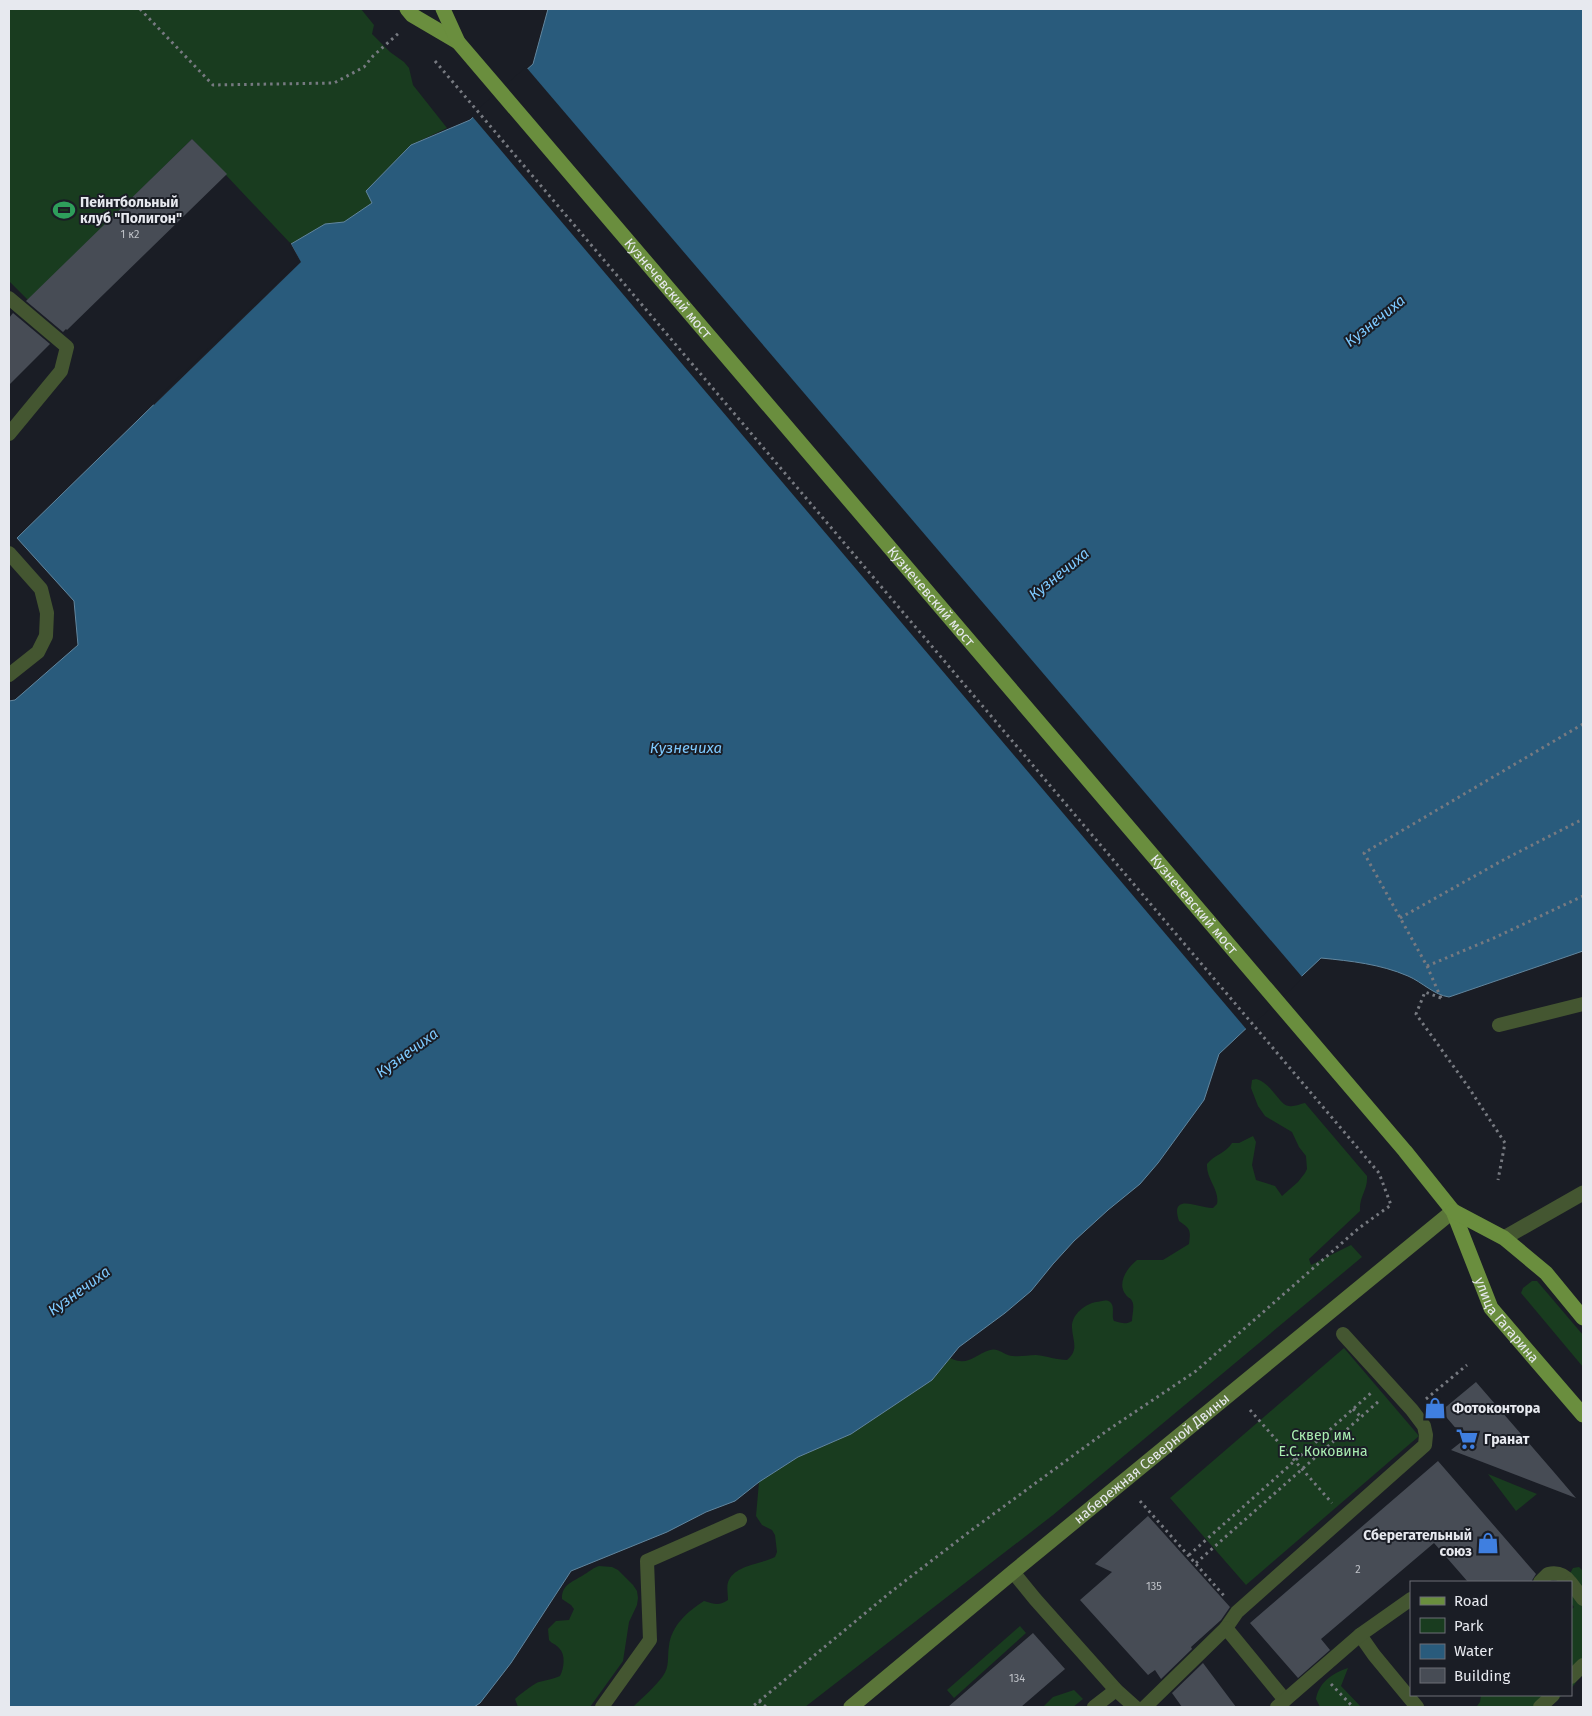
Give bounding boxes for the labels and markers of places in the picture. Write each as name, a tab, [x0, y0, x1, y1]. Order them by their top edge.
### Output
place label: Пейнтбольный клуб "Полигон"	[80, 194, 182, 227]
sports icon: Пейнтбольный клуб "Полигон"	[51, 197, 77, 223]
shop icon: Фотоконтора	[1422, 1395, 1448, 1421]
place label: Фотоконтора	[1452, 1400, 1541, 1417]
supermarket icon: Гранат	[1454, 1426, 1480, 1452]
place label: Гранат	[1484, 1431, 1530, 1448]
place label: Сберегательный союз	[1363, 1527, 1472, 1560]
shop icon: Сберегательный союз	[1475, 1530, 1501, 1556]

